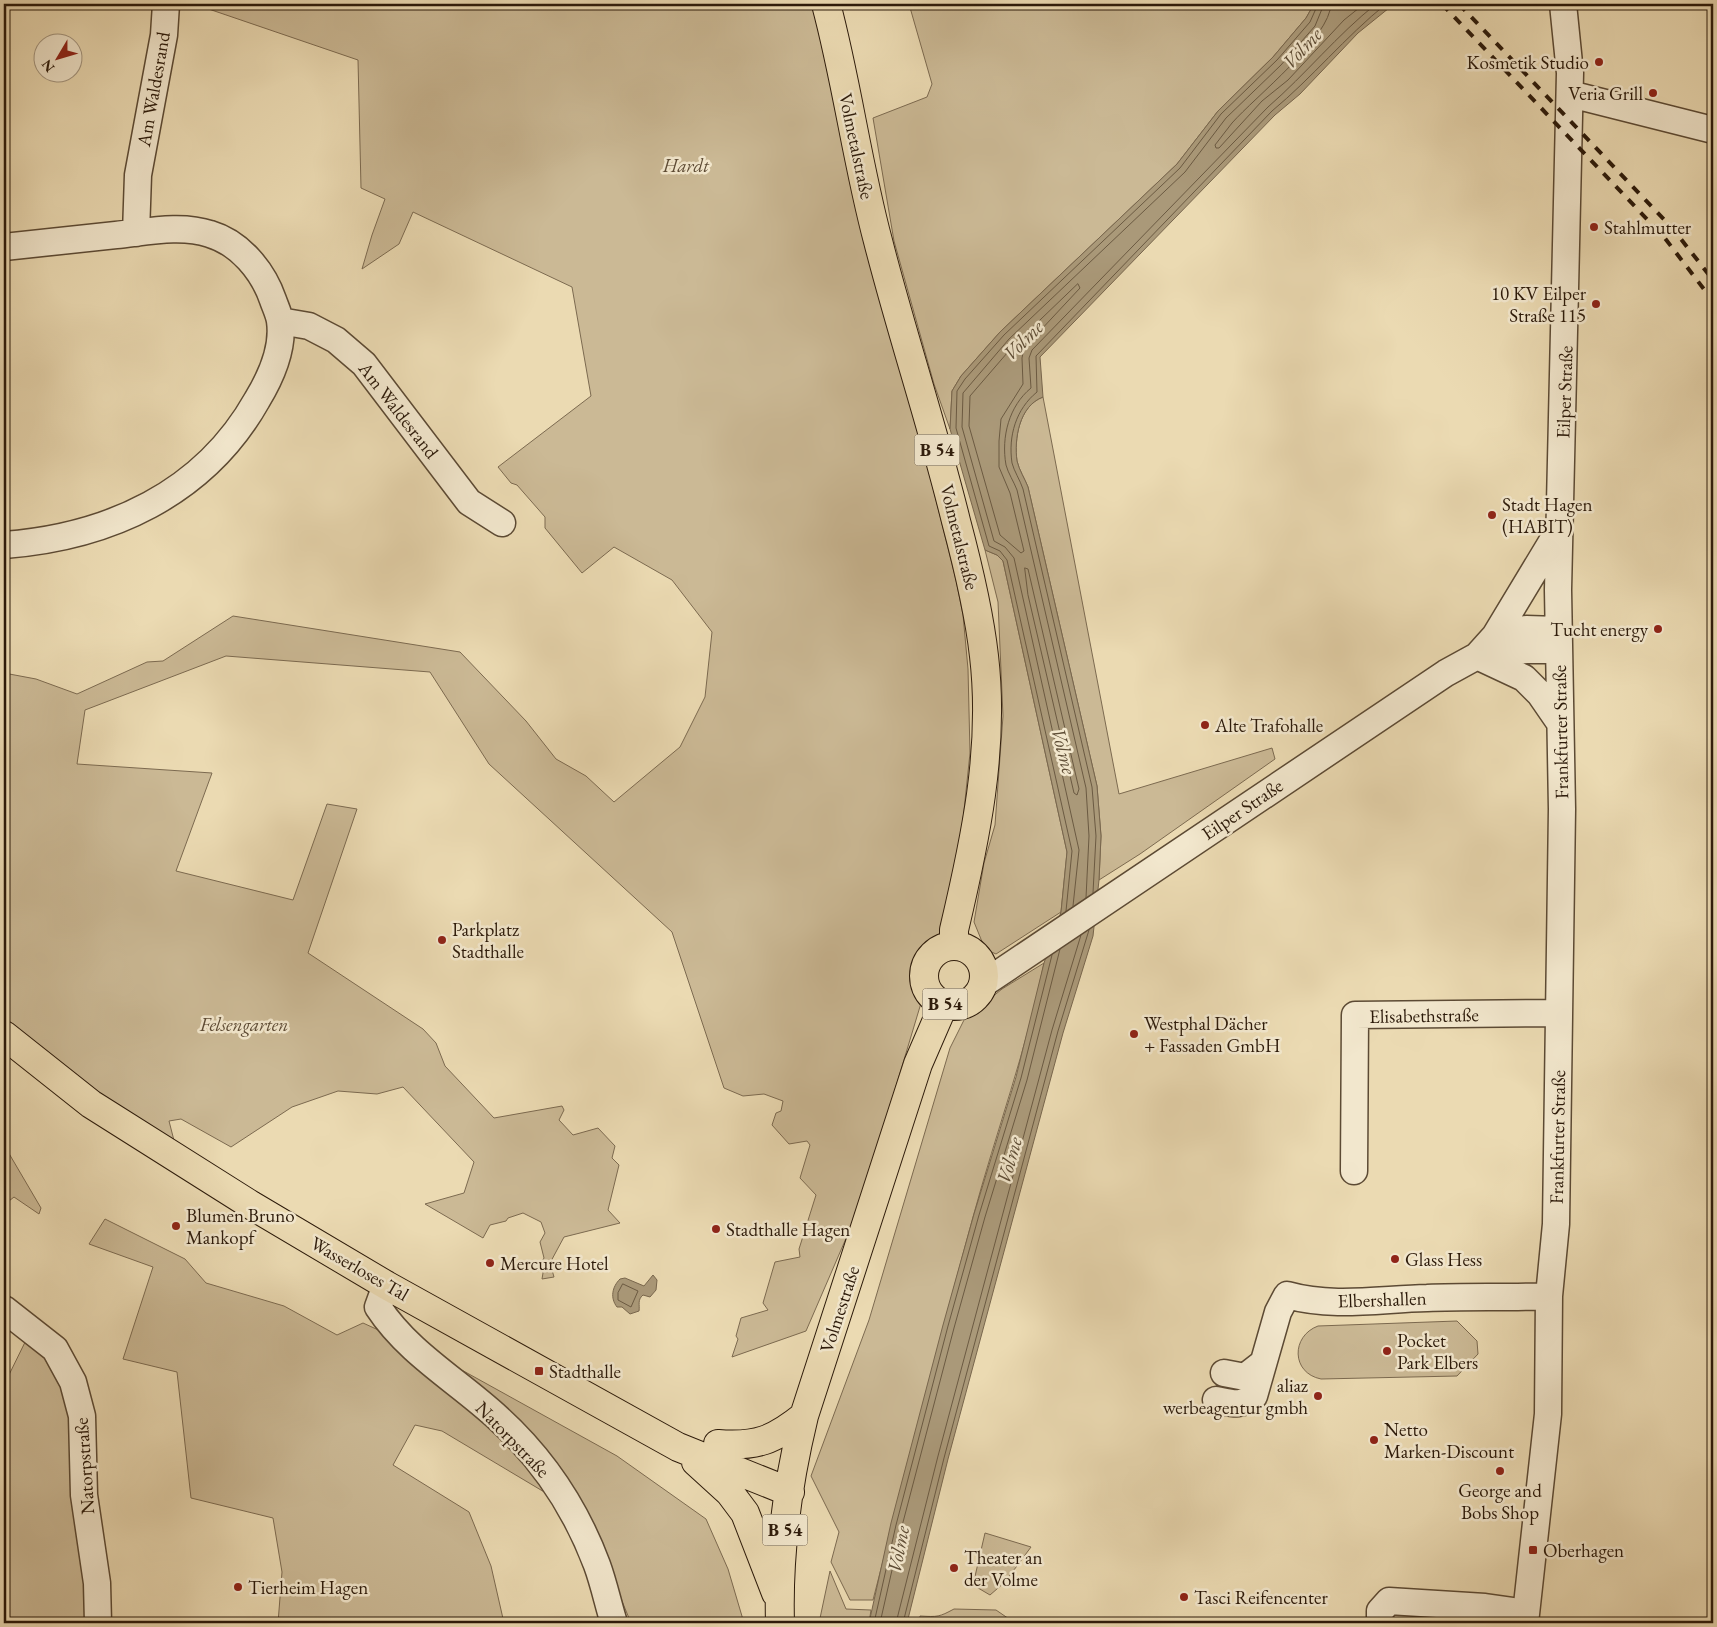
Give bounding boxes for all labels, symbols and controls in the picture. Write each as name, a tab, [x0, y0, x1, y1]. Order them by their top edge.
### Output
water label: Volme	[1276, 22, 1328, 74]
street label: Am Waldesrand	[131, 29, 176, 149]
north arrow	[32, 32, 82, 82]
place label: Kosmetik Studio	[1467, 50, 1589, 75]
text: N	[37, 55, 58, 76]
marker: Kosmetik Studio	[1593, 56, 1605, 68]
place label: Veria Grill	[1568, 81, 1643, 106]
marker: Veria Grill	[1647, 87, 1659, 99]
street label: Volmetalstraße	[833, 91, 880, 201]
park label: Hardt	[662, 153, 710, 178]
place label: Stahlmutter	[1604, 215, 1692, 240]
marker: Stahlmutter	[1588, 221, 1600, 233]
place label: 10 KV Eilper Straße 115	[1491, 281, 1587, 328]
marker: 10 KV Eilper Straße 115	[1590, 298, 1602, 310]
water label: Volme	[997, 314, 1049, 366]
street label: Eilper Straße	[1550, 345, 1579, 439]
street label: Am Waldesrand	[352, 356, 444, 464]
road number: B 54	[914, 434, 960, 466]
street label: Volmetalstraße	[934, 482, 985, 592]
place label: Stadt Hagen (HABIT)	[1502, 492, 1592, 539]
marker: Stadt Hagen (HABIT)	[1486, 509, 1498, 521]
place label: Tucht energy	[1550, 617, 1649, 642]
marker: Tucht energy	[1652, 623, 1664, 635]
street label: Frankfurter Straße	[1547, 665, 1574, 799]
place label: Alte Trafohalle	[1214, 713, 1323, 738]
marker: Alte Trafohalle	[1199, 719, 1211, 731]
water label: Volme	[1045, 725, 1083, 777]
street label: Eilper Straße	[1197, 773, 1288, 846]
place label: Parkplatz Stadthalle	[452, 917, 524, 964]
marker: Parkplatz Stadthalle	[436, 934, 448, 946]
road number: B 54	[922, 989, 968, 1020]
street label: Elisabethstraße	[1369, 1002, 1479, 1029]
place label: Westphal Dächer + Fassaden GmbH	[1144, 1011, 1280, 1058]
park label: Felsengarten	[199, 1012, 288, 1037]
marker: Westphal Dächer + Fassaden GmbH	[1128, 1028, 1140, 1040]
street label: Frankfurter Straße	[1544, 1070, 1571, 1204]
water label: Volme	[990, 1134, 1028, 1186]
place label: Blumen Bruno Mankopf	[186, 1203, 295, 1250]
place label: Stadthalle Hagen	[726, 1217, 850, 1242]
marker: Blumen Bruno Mankopf	[170, 1220, 182, 1232]
marker: Stadthalle Hagen	[710, 1223, 722, 1235]
street label: Wasserloses Tal	[306, 1230, 414, 1307]
place label: Glass Hess	[1405, 1247, 1482, 1272]
place label: Mercure Hotel	[500, 1251, 609, 1276]
marker: Glass Hess	[1389, 1253, 1401, 1265]
marker: Mercure Hotel	[484, 1257, 496, 1269]
street label: Volmestraße	[814, 1263, 865, 1356]
street label: Elbershallen	[1337, 1285, 1427, 1314]
place label: Pocket Park Elbers	[1397, 1328, 1478, 1375]
marker: Pocket Park Elbers	[1381, 1345, 1393, 1357]
place label: Stadthalle	[549, 1359, 621, 1384]
marker: Stadthalle	[533, 1365, 545, 1377]
place label: aliaz werbeagentur gmbh	[1163, 1373, 1309, 1420]
marker: aliaz werbeagentur gmbh	[1312, 1390, 1324, 1402]
street label: Natorpstraße	[470, 1396, 555, 1483]
street label: Natorpstraße	[69, 1417, 100, 1515]
place label: Netto Marken-Discount	[1384, 1417, 1514, 1464]
marker: Netto Marken-Discount	[1368, 1434, 1380, 1446]
marker: George and Bobs Shop	[1494, 1465, 1506, 1477]
place label: George and Bobs Shop	[1458, 1478, 1542, 1525]
road number: B 54	[762, 1514, 808, 1546]
water label: Volme	[881, 1523, 915, 1575]
place label: Oberhagen	[1543, 1538, 1624, 1563]
marker: Oberhagen	[1527, 1544, 1539, 1556]
place label: Theater an der Volme	[964, 1545, 1043, 1592]
marker: Theater an der Volme	[948, 1562, 960, 1574]
place label: Tierheim Hagen	[248, 1575, 368, 1600]
marker: Tierheim Hagen	[232, 1581, 244, 1593]
place label: Tasci Reifencenter	[1194, 1585, 1328, 1610]
marker: Tasci Reifencenter	[1178, 1591, 1190, 1603]

